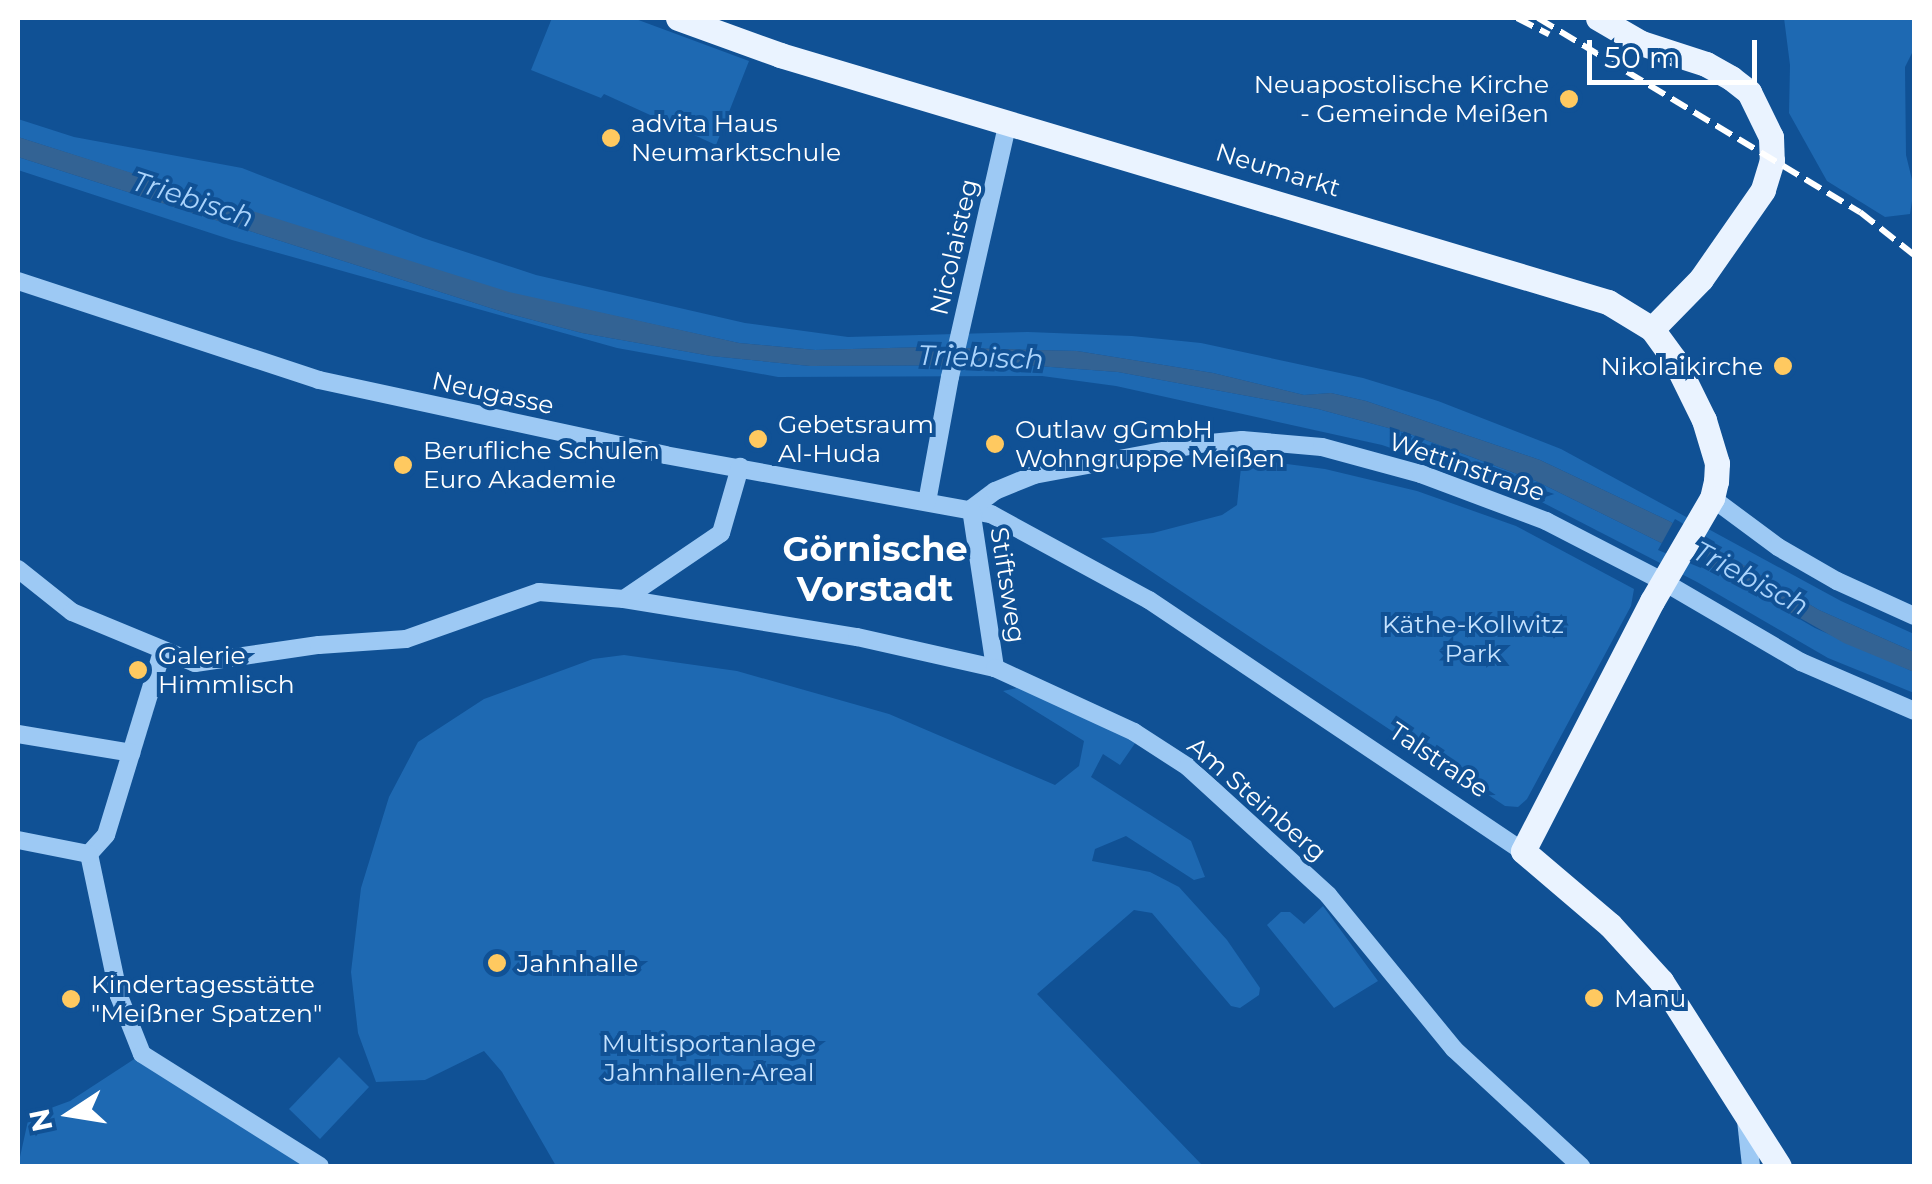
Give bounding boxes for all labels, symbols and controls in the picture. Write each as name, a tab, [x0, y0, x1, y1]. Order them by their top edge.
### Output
scale bar	[1592, 20, 1762, 82]
text: 50 m	[1604, 39, 1681, 76]
place label: Neuapostolische Kirche - Gemeinde Meißen	[1254, 70, 1549, 129]
marker: Neuapostolische Kirche - Gemeinde Meißen	[1558, 88, 1580, 110]
place label: advita Haus Neumarktschule	[631, 109, 841, 168]
marker: advita Haus Neumarktschule	[600, 127, 622, 149]
street label: Neumarkt	[1212, 137, 1344, 203]
water label: Triebisch	[128, 164, 258, 234]
street label: Nicolaisteg	[924, 176, 984, 318]
water label: Triebisch	[918, 338, 1044, 376]
place label: Nikolaikirche	[1600, 351, 1763, 381]
marker: Nikolaikirche	[1772, 355, 1794, 377]
street label: Neugasse	[429, 365, 557, 421]
place label: Gebetsraum Al-Huda	[778, 410, 934, 469]
place label: Outlaw gGmbH Wohngruppe Meißen	[1015, 415, 1285, 474]
street label: Wettinstraße	[1385, 426, 1549, 508]
marker: Gebetsraum Al-Huda	[747, 428, 769, 450]
marker: Outlaw gGmbH Wohngruppe Meißen	[984, 433, 1006, 455]
place label: Berufliche Schulen Euro Akademie	[423, 436, 660, 495]
marker: Berufliche Schulen Euro Akademie	[392, 454, 414, 476]
street label: Stiftsweg	[984, 525, 1032, 645]
district label: Görnische Vorstadt	[782, 528, 968, 610]
water label: Triebisch	[1688, 534, 1814, 622]
park label: Käthe-Kollwitz Park	[1382, 610, 1564, 669]
place label: Galerie Himmlisch	[158, 641, 295, 700]
marker: Galerie Himmlisch	[127, 659, 149, 681]
street label: Talstraße	[1384, 716, 1494, 804]
street label: Am Steinberg	[1182, 731, 1332, 867]
place label: Jahnhalle	[517, 948, 638, 978]
marker: Jahnhalle	[486, 952, 508, 974]
place label: Kindertagesstätte "Meißner Spatzen"	[91, 970, 322, 1029]
place label: Manu	[1614, 983, 1686, 1013]
marker: Manu	[1583, 987, 1605, 1009]
marker: Kindertagesstätte "Meißner Spatzen"	[60, 988, 82, 1010]
park label: Multisportanlage Jahnhallen-Areal	[602, 1029, 816, 1088]
north arrow	[20, 1064, 120, 1164]
text: N	[22, 1106, 60, 1135]

